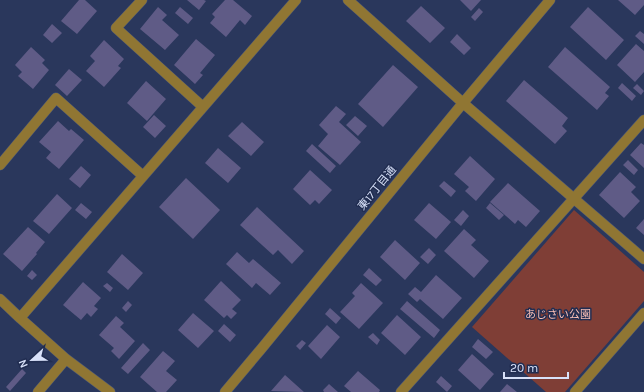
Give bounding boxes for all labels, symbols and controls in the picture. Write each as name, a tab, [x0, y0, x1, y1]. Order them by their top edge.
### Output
street label: 東17丁目通	[355, 163, 399, 213]
park label: あじさい公園	[525, 308, 591, 321]
north arrow	[12, 340, 52, 380]
scale bar	[504, 354, 568, 380]
text: N	[16, 357, 31, 370]
text: 20 m	[510, 361, 538, 375]

